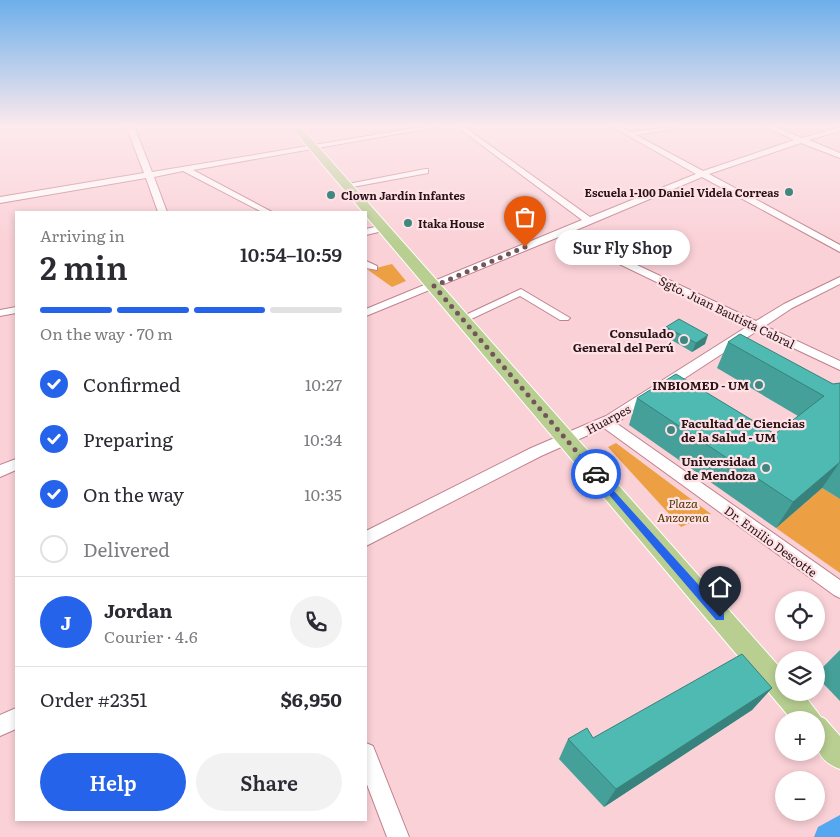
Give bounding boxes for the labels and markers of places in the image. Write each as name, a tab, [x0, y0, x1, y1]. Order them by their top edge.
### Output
place label: Escuela 1-100 Daniel Videla Correas	[585, 184, 780, 200]
marker: Escuela 1-100 Daniel Videla Correas	[783, 186, 795, 198]
place label: Clown Jardín Infantes	[341, 187, 466, 203]
marker: Clown Jardín Infantes	[325, 189, 337, 201]
pin	[504, 196, 546, 247]
place label: Itaka House	[418, 215, 485, 231]
marker: Itaka House	[402, 217, 414, 229]
callout: Sur Fly Shop	[555, 230, 690, 264]
place label: Consulado General del Perú	[573, 324, 674, 356]
marker: Consulado General del Perú	[678, 334, 690, 346]
place label: INBIOMED - UM	[652, 376, 749, 394]
marker: INBIOMED - UM	[753, 379, 765, 391]
place label: Facultad de Ciencias de la Salud - UM	[681, 414, 805, 446]
marker: Facultad de Ciencias de la Salud - UM	[665, 424, 677, 436]
place label: Universidad de Mendoza	[681, 452, 756, 484]
marker: Universidad de Mendoza	[760, 462, 772, 474]
pin	[699, 566, 741, 617]

